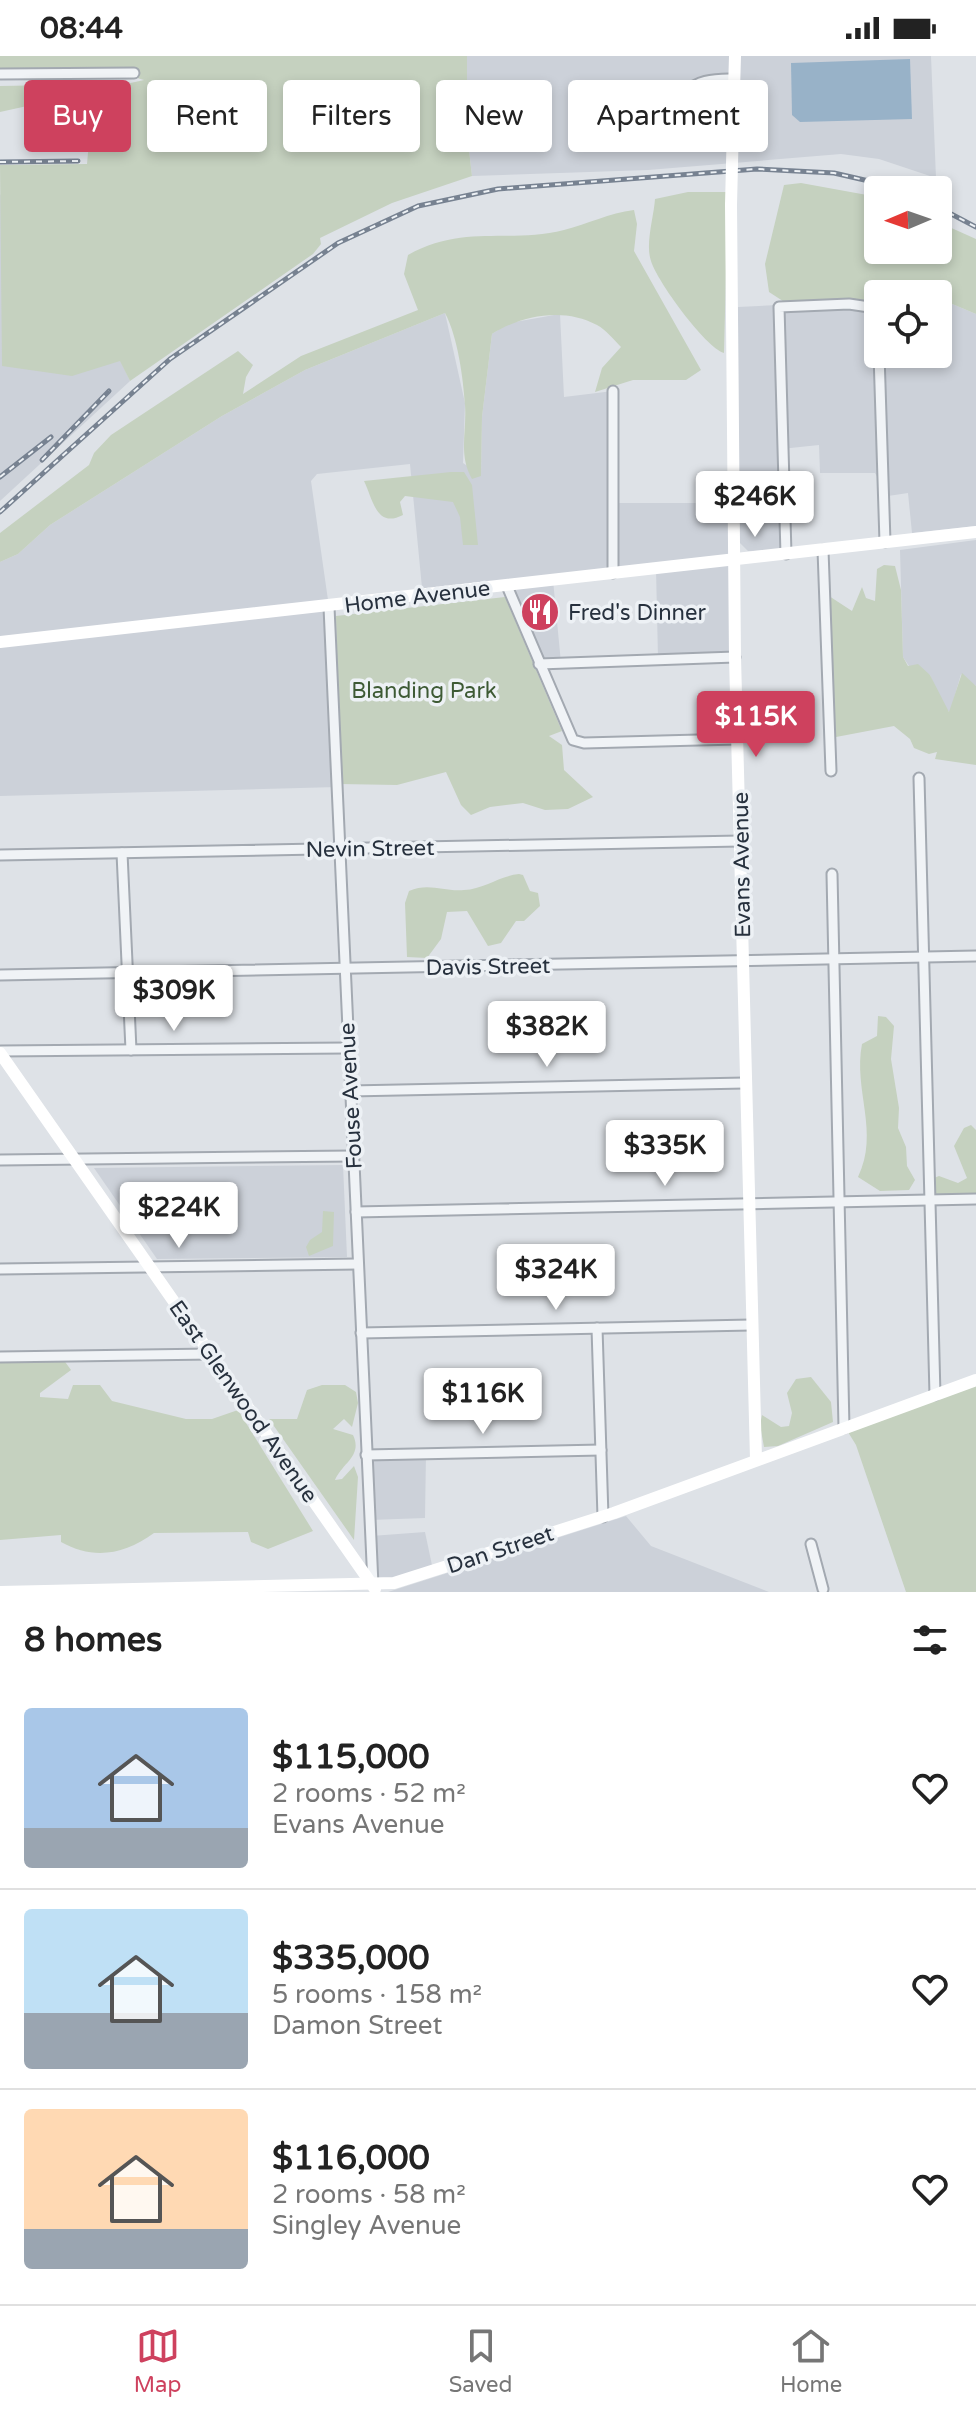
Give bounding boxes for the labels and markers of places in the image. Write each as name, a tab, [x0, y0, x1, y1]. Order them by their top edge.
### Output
pin: $246K	[699, 471, 811, 539]
restaurant icon: Fred's Dinner	[519, 591, 561, 633]
place label: Fred's Dinner	[568, 600, 706, 626]
pin: $115K	[700, 691, 812, 759]
pin: $309K	[118, 965, 230, 1033]
pin: $382K	[491, 1001, 603, 1069]
pin: $335K	[609, 1120, 721, 1188]
pin: $224K	[123, 1182, 235, 1250]
pin: $324K	[500, 1244, 612, 1312]
pin: $116K	[427, 1368, 539, 1436]

